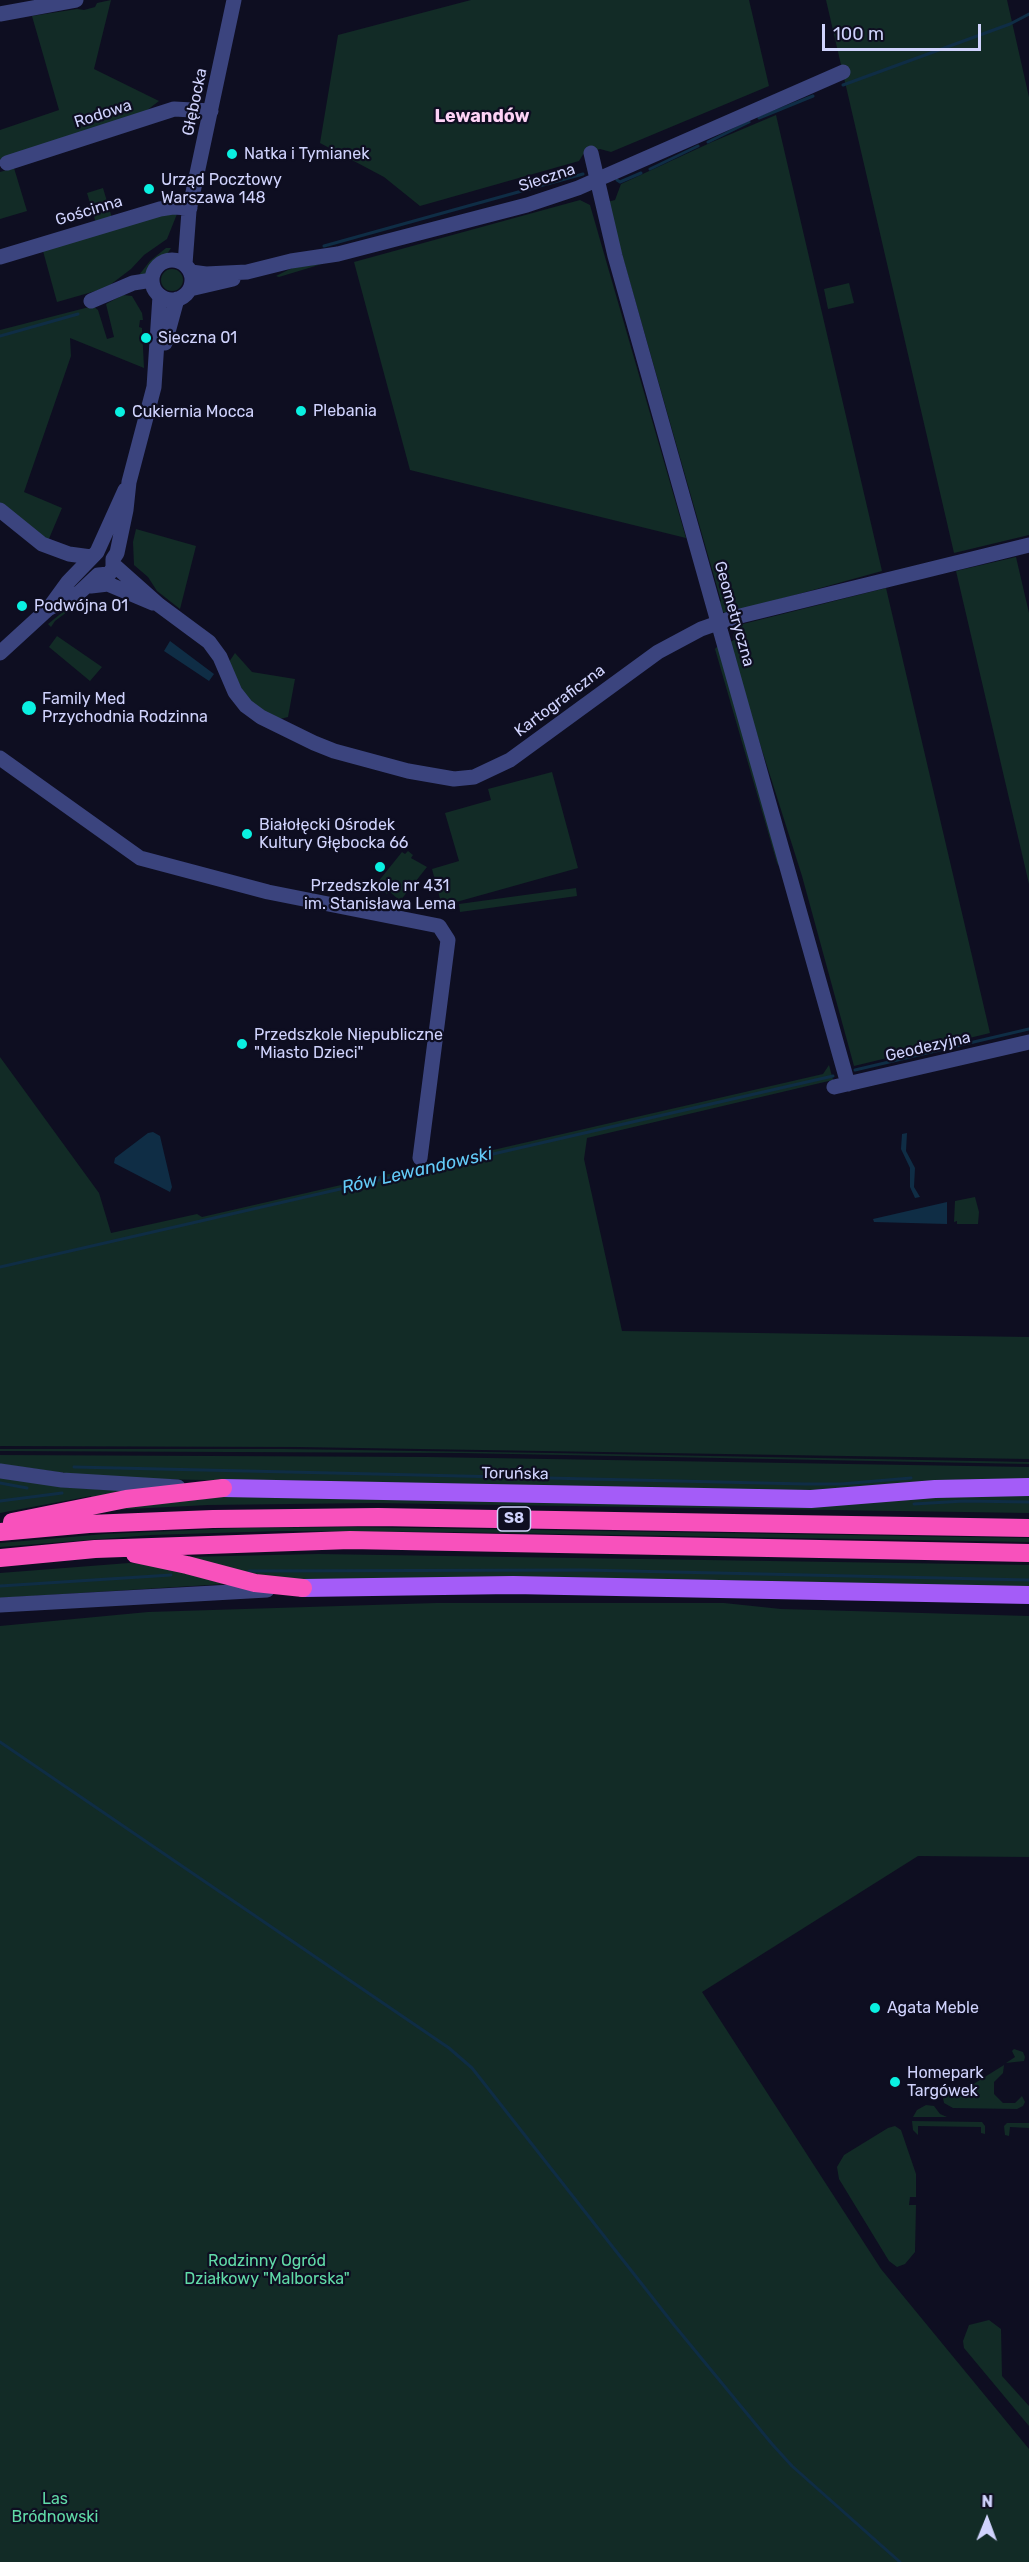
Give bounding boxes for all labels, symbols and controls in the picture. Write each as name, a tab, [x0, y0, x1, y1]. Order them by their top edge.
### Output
scale bar	[825, 12, 984, 50]
text: 100 m	[833, 23, 884, 45]
street label: Głębocka	[178, 66, 212, 138]
street label: Rodowa	[72, 96, 134, 132]
district label: Lewandów	[434, 106, 530, 128]
place label: Natka i Tymianek	[244, 144, 369, 164]
marker: Natka i Tymianek	[225, 147, 239, 161]
street label: Sieczna	[516, 160, 578, 196]
place label: Urząd Pocztowy Warszawa 148	[161, 170, 282, 208]
marker: Urząd Pocztowy Warszawa 148	[142, 182, 156, 196]
street label: Gościnna	[53, 192, 125, 230]
place label: Sieczna 01	[158, 328, 237, 348]
marker: Sieczna 01	[139, 331, 153, 345]
place label: Plebania	[313, 401, 377, 421]
place label: Cukiernia Mocca	[132, 402, 254, 422]
marker: Plebania	[294, 404, 308, 418]
marker: Cukiernia Mocca	[113, 405, 127, 419]
street label: Geometryczna	[710, 559, 758, 669]
place label: Podwójna 01	[34, 596, 128, 616]
marker: Podwójna 01	[15, 599, 29, 613]
street label: Kartograficzna	[511, 661, 609, 741]
place label: Family Med Przychodnia Rodzinna	[42, 689, 208, 727]
marker: Family Med Przychodnia Rodzinna	[20, 699, 38, 717]
place label: Białołęcki Ośrodek Kultury Głębocka 66	[259, 815, 408, 853]
marker: Białołęcki Ośrodek Kultury Głębocka 66	[240, 827, 254, 841]
marker: Przedszkole nr 431 im. Stanisława Lema	[373, 860, 387, 874]
place label: Przedszkole nr 431 im. Stanisława Lema	[304, 876, 456, 914]
place label: Przedszkole Niepubliczne "Miasto Dzieci"	[254, 1025, 443, 1063]
street label: Geodezyjna	[883, 1028, 973, 1066]
marker: Przedszkole Niepubliczne "Miasto Dzieci"	[235, 1037, 249, 1051]
water label: Rów Lewandowski	[340, 1143, 494, 1199]
street label: Toruńska	[481, 1464, 549, 1484]
road number: S8	[498, 1507, 530, 1531]
place label: Agata Meble	[887, 1998, 979, 2018]
marker: Agata Meble	[868, 2001, 882, 2015]
place label: Homepark Targówek	[907, 2063, 983, 2101]
marker: Homepark Targówek	[888, 2075, 902, 2089]
park label: Rodzinny Ogród Działkowy "Malborska"	[184, 2251, 350, 2289]
park label: Las Bródnowski	[12, 2489, 98, 2527]
north arrow	[957, 2490, 1017, 2550]
text: N	[981, 2492, 993, 2511]

